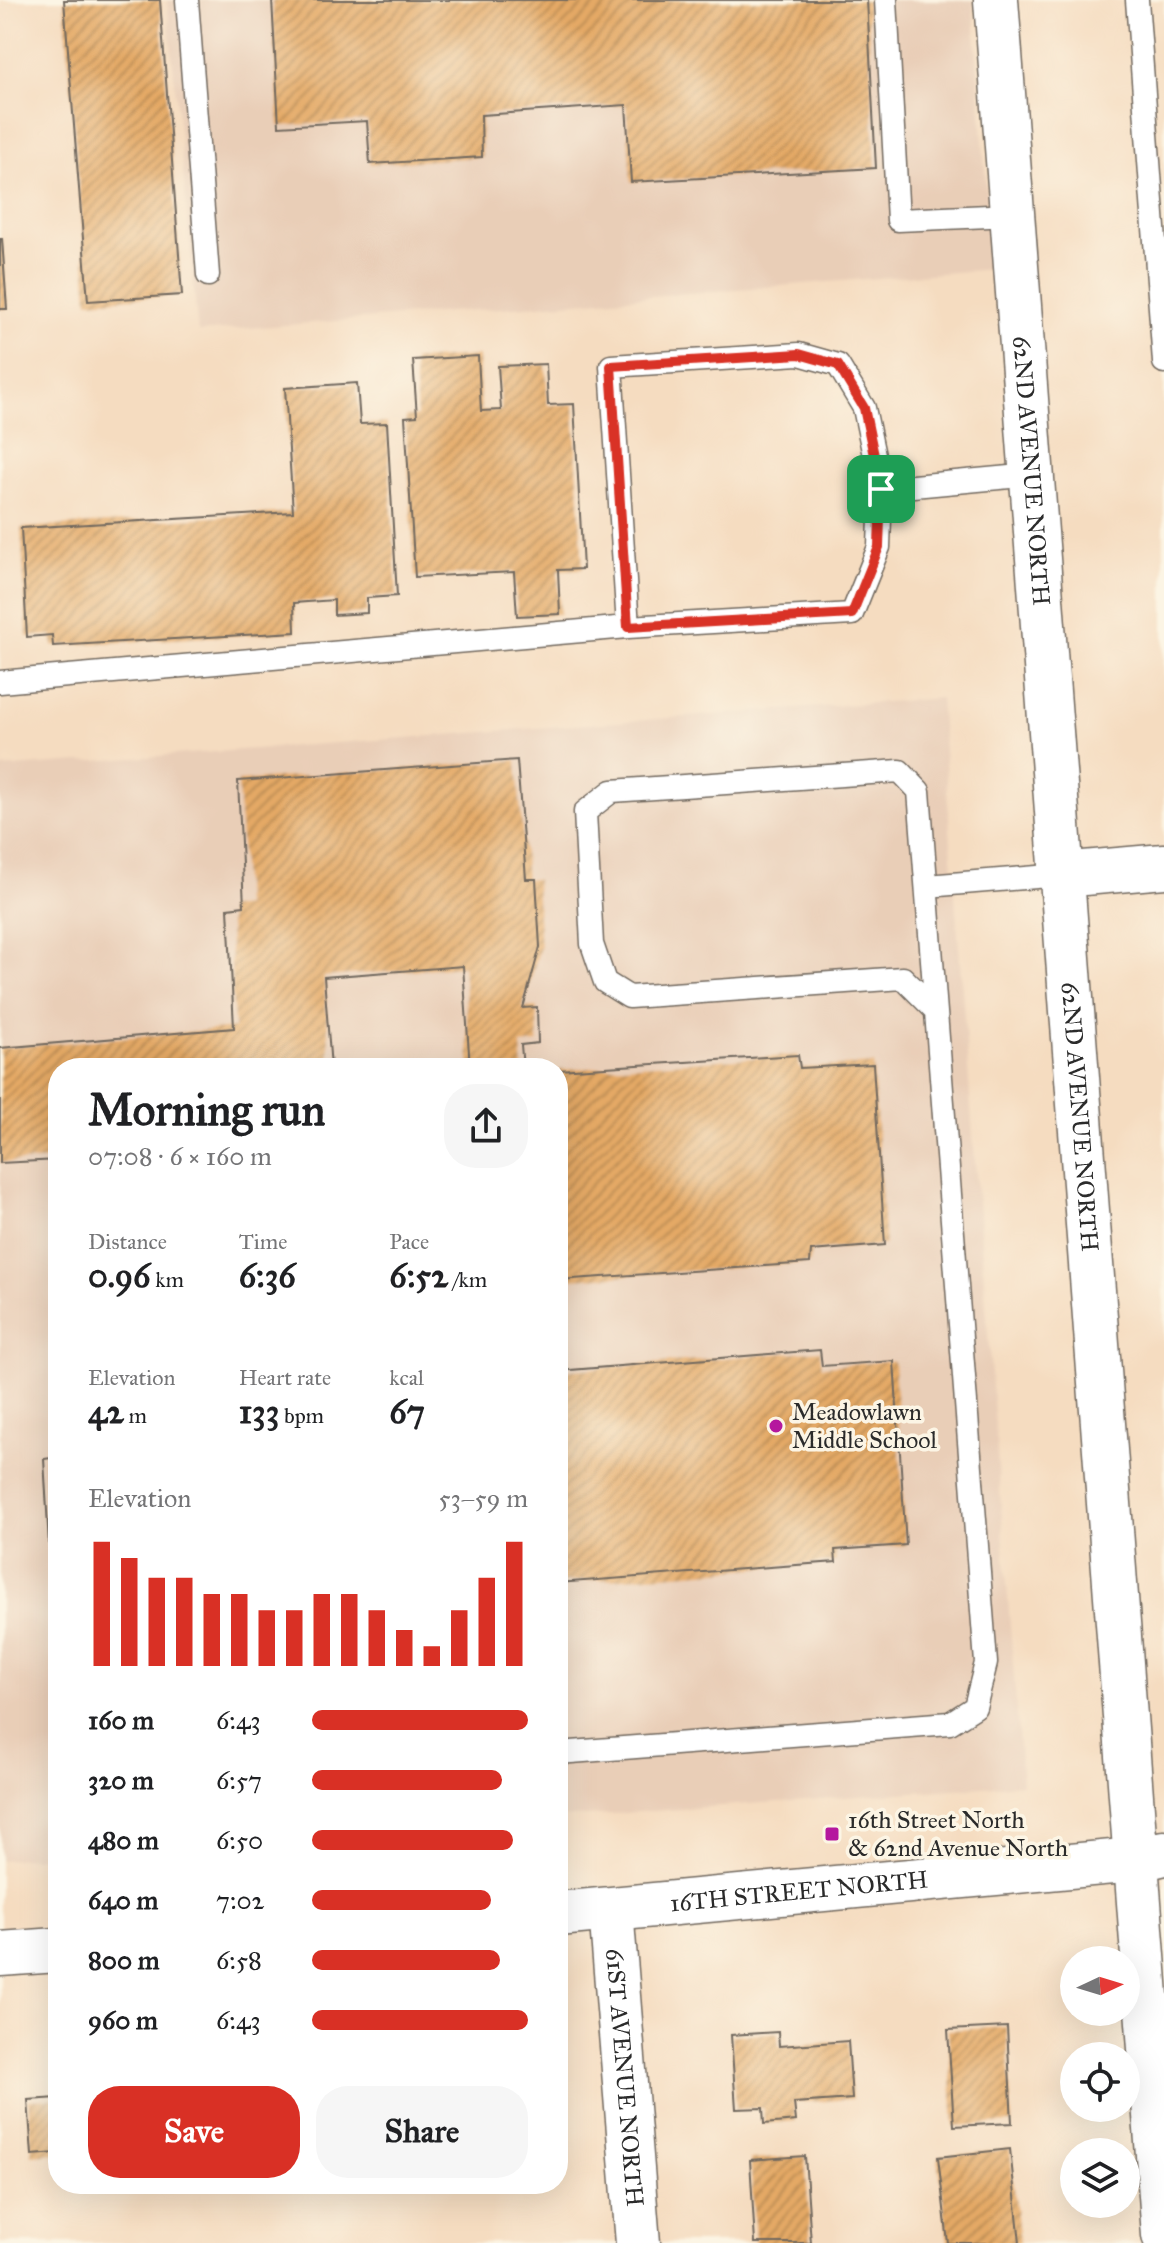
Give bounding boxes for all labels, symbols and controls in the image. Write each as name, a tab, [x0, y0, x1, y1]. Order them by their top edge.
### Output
street label: 62ND AVENUE NORTH	[1006, 335, 1056, 607]
pin	[847, 455, 915, 523]
icon: arrive	[859, 467, 903, 511]
street label: 62ND AVENUE NORTH	[1055, 981, 1105, 1253]
text: Morning run	[88, 1083, 325, 1137]
button: share	[444, 1084, 528, 1168]
text: 07:08 · 6 × 160 m	[88, 1140, 272, 1172]
text: Distance	[88, 1228, 167, 1255]
text: Time	[239, 1228, 287, 1255]
text: Pace	[389, 1228, 429, 1255]
text: 0.96	[88, 1255, 151, 1296]
text: 6:36	[239, 1255, 296, 1296]
text: 6:52	[389, 1255, 448, 1296]
text: km	[151, 1266, 184, 1293]
text: /km	[448, 1266, 487, 1293]
text: Elevation	[88, 1364, 175, 1391]
text: Heart rate	[239, 1364, 331, 1391]
text: kcal	[389, 1364, 424, 1391]
text: 42	[88, 1391, 124, 1432]
text: 133	[239, 1391, 279, 1432]
text: 67	[389, 1391, 425, 1432]
place label: Meadowlawn Middle School	[792, 1397, 938, 1455]
text: m	[124, 1402, 147, 1429]
text: bpm	[279, 1402, 324, 1429]
marker: Meadowlawn Middle School	[767, 1417, 785, 1435]
text: Elevation	[88, 1482, 191, 1514]
text: 53–59 m	[438, 1482, 528, 1514]
text: 160 m	[88, 1704, 154, 1736]
text: 6:43	[216, 1704, 261, 1736]
text: 320 m	[88, 1764, 154, 1796]
text: 6:57	[216, 1764, 262, 1796]
place label: 16th Street North & 62nd Avenue North	[848, 1805, 1068, 1863]
text: 480 m	[88, 1824, 159, 1856]
text: 6:50	[216, 1824, 263, 1856]
marker: 16th Street North & 62nd Avenue North	[823, 1825, 841, 1843]
street label: 16TH STREET NORTH	[668, 1864, 929, 1918]
text: 640 m	[88, 1884, 158, 1916]
text: 7:02	[216, 1884, 264, 1916]
text: 800 m	[88, 1944, 160, 1976]
text: 6:58	[216, 1944, 262, 1976]
north arrow	[1060, 1946, 1140, 2026]
map controls	[1060, 1946, 1140, 2218]
street label: 61ST AVENUE NORTH	[599, 1947, 650, 2208]
text: 960 m	[88, 2004, 158, 2036]
text: 6:43	[216, 2004, 261, 2036]
button: locate	[1060, 2042, 1140, 2122]
button: Save	[88, 2086, 300, 2178]
button: Share	[316, 2086, 528, 2178]
button: layers	[1060, 2138, 1140, 2218]

